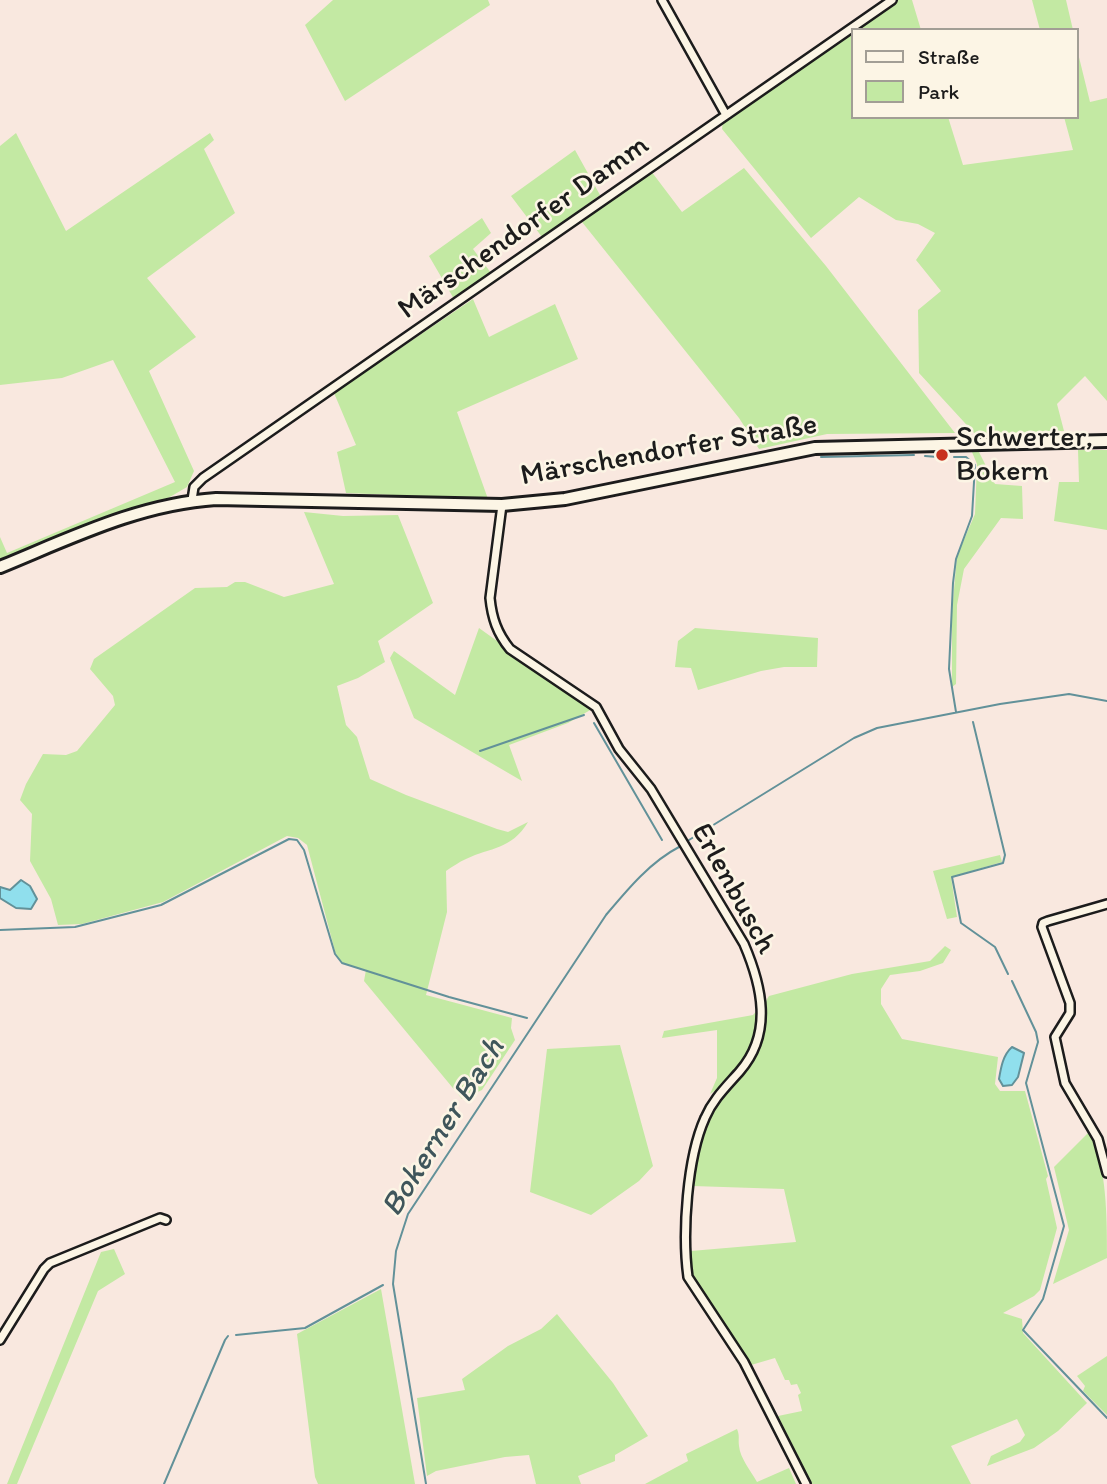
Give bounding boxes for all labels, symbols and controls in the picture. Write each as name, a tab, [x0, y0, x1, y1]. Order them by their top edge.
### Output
legend	[852, 28, 1079, 119]
text: Straße	[918, 44, 979, 69]
text: Park	[918, 79, 959, 104]
street label: Märschendorfer Damm	[392, 128, 656, 328]
street label: Märschendorfer Straße	[518, 407, 820, 495]
place label: Schwerter, Bokern	[956, 420, 1093, 490]
marker: Schwerter, Bokern	[934, 447, 950, 463]
street label: Erlenbusch	[682, 817, 784, 961]
water label: Bokerner Bach	[374, 1032, 514, 1224]

